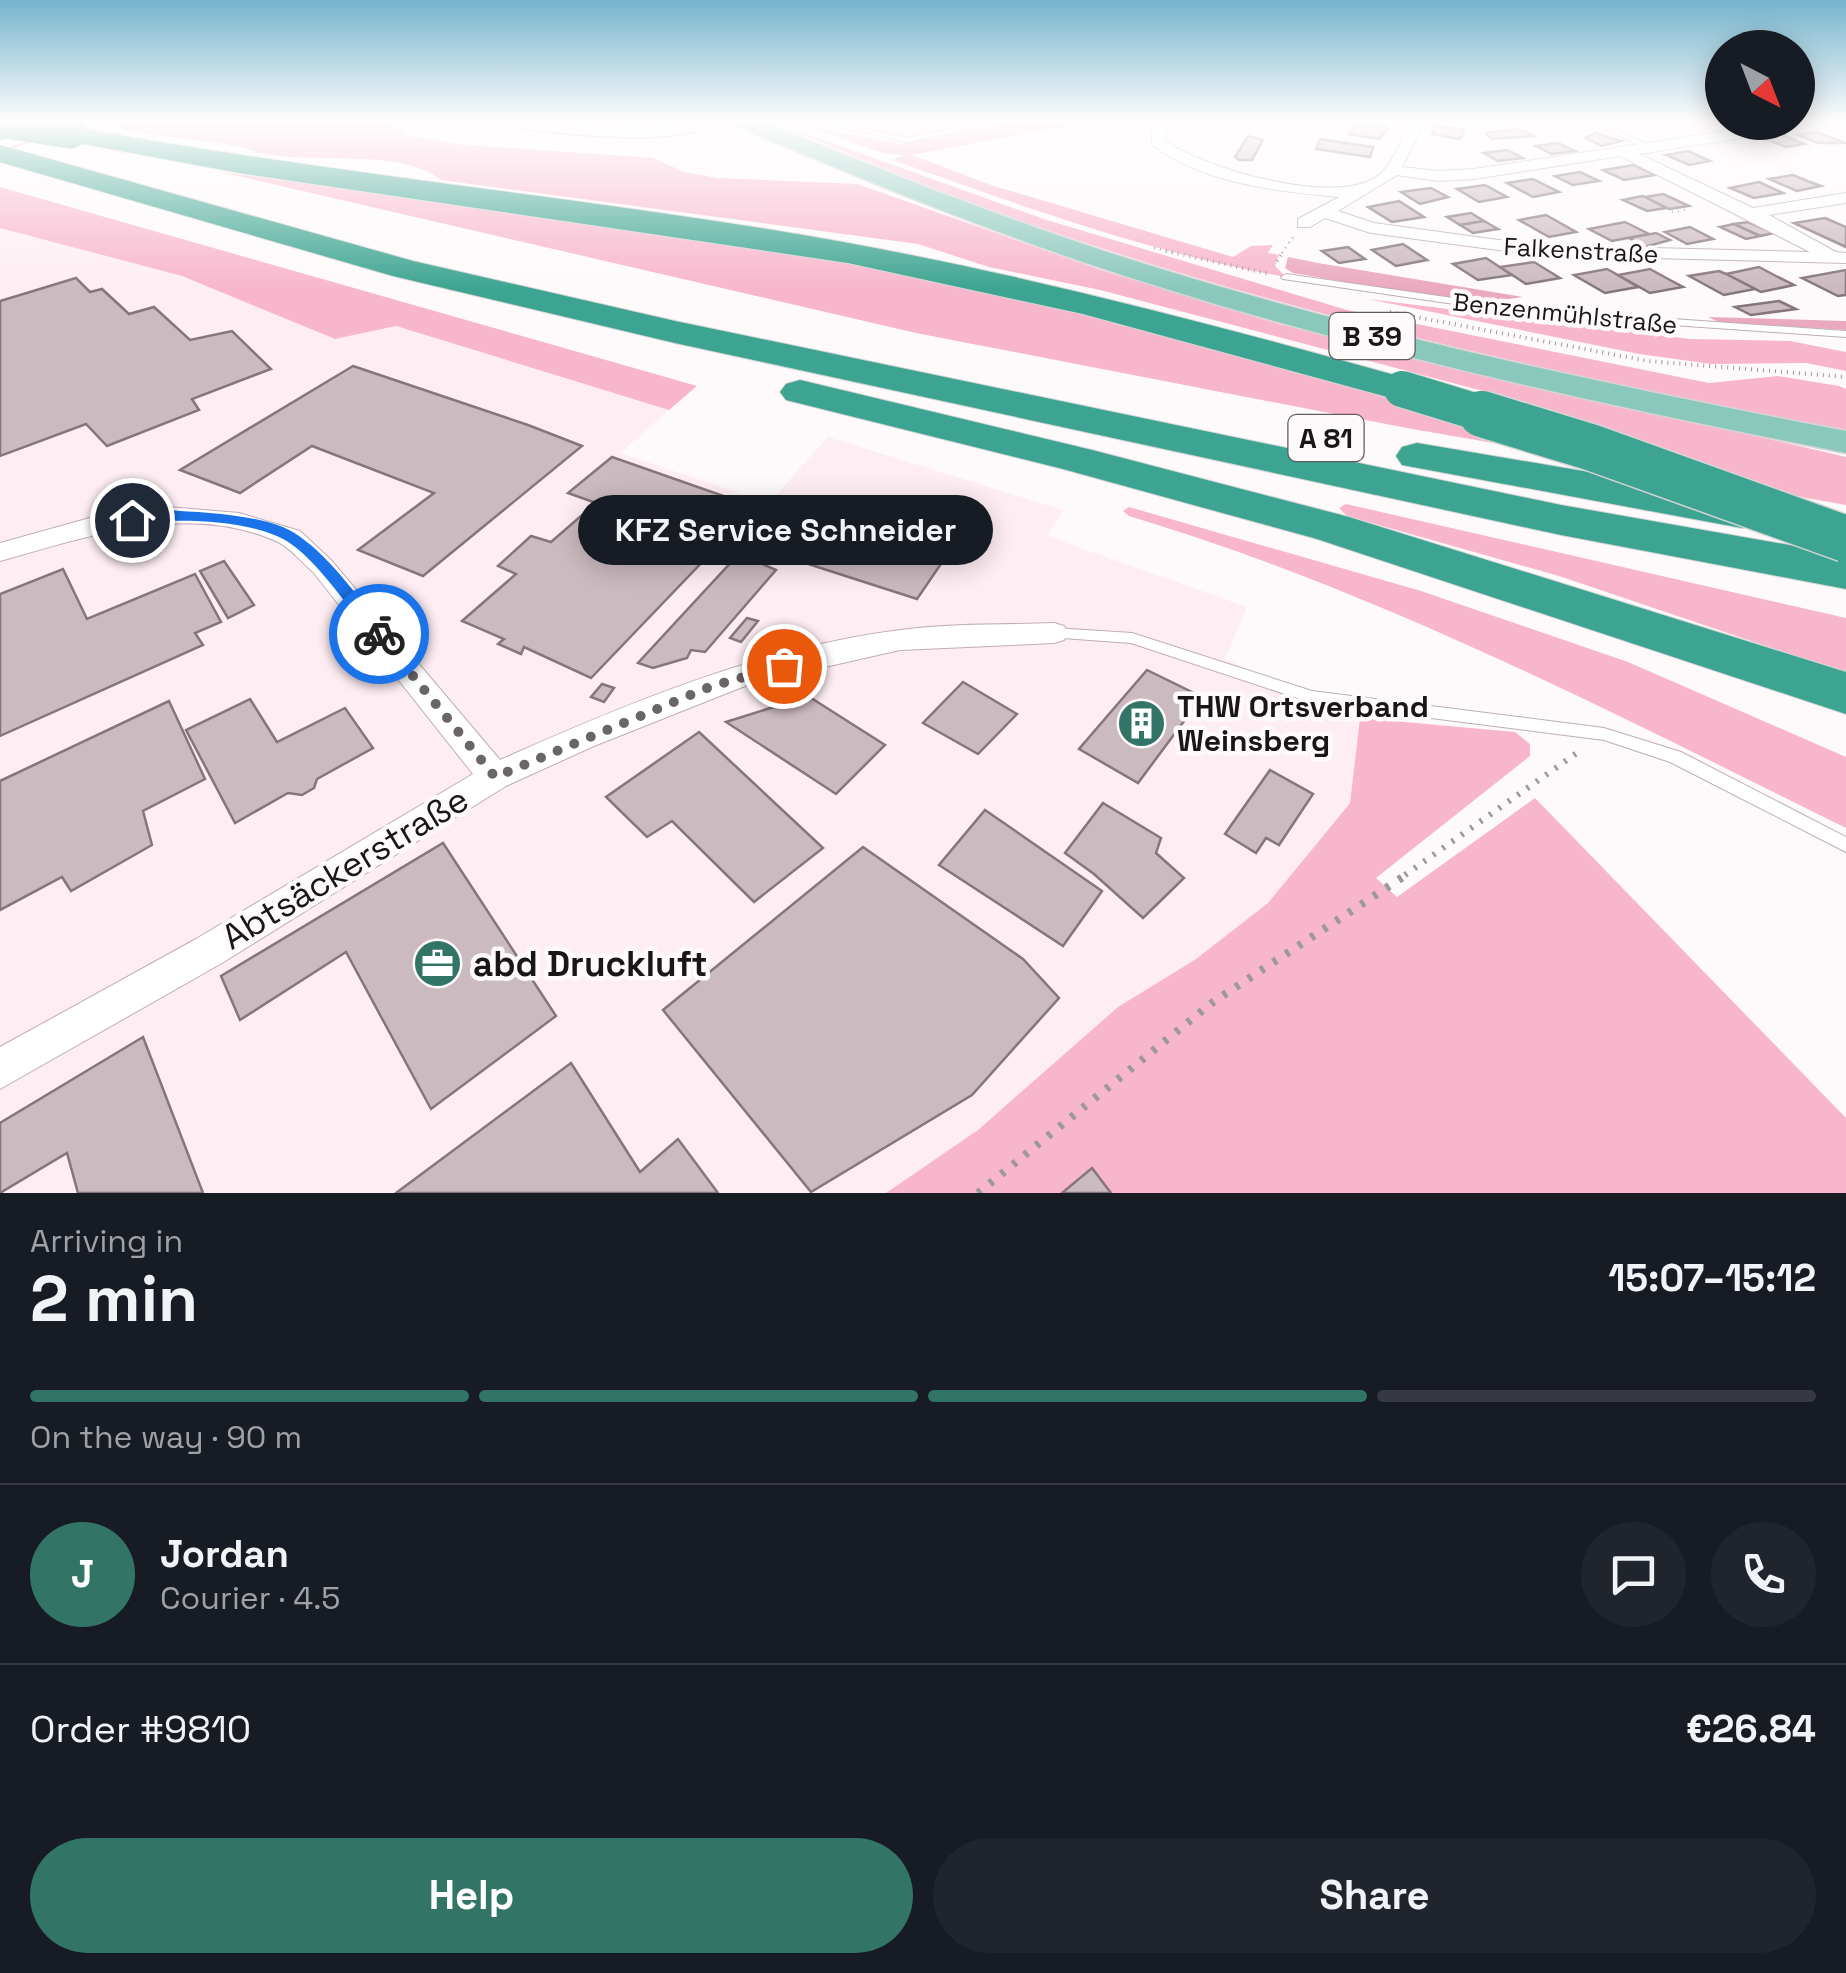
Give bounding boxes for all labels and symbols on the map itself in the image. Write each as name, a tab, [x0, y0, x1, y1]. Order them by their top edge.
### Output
north arrow	[1705, 30, 1815, 140]
street label: Falkenstraße	[1503, 230, 1659, 270]
street label: Benzenmühlstraße	[1451, 285, 1679, 341]
road number: B 39	[1330, 313, 1414, 359]
road number: A 81	[1288, 415, 1364, 461]
pin	[90, 478, 175, 563]
callout: KFZ Service Schneider	[576, 496, 992, 566]
courier	[329, 584, 429, 684]
pin	[742, 624, 827, 709]
place label: THW Ortsverband Weinsberg	[1177, 687, 1429, 760]
building icon: THW Ortsverband Weinsberg	[1116, 697, 1168, 749]
street label: Abtsäckerstraße	[214, 777, 476, 959]
office icon: abd Druckluft	[412, 938, 464, 990]
place label: abd Druckluft	[473, 942, 708, 986]

